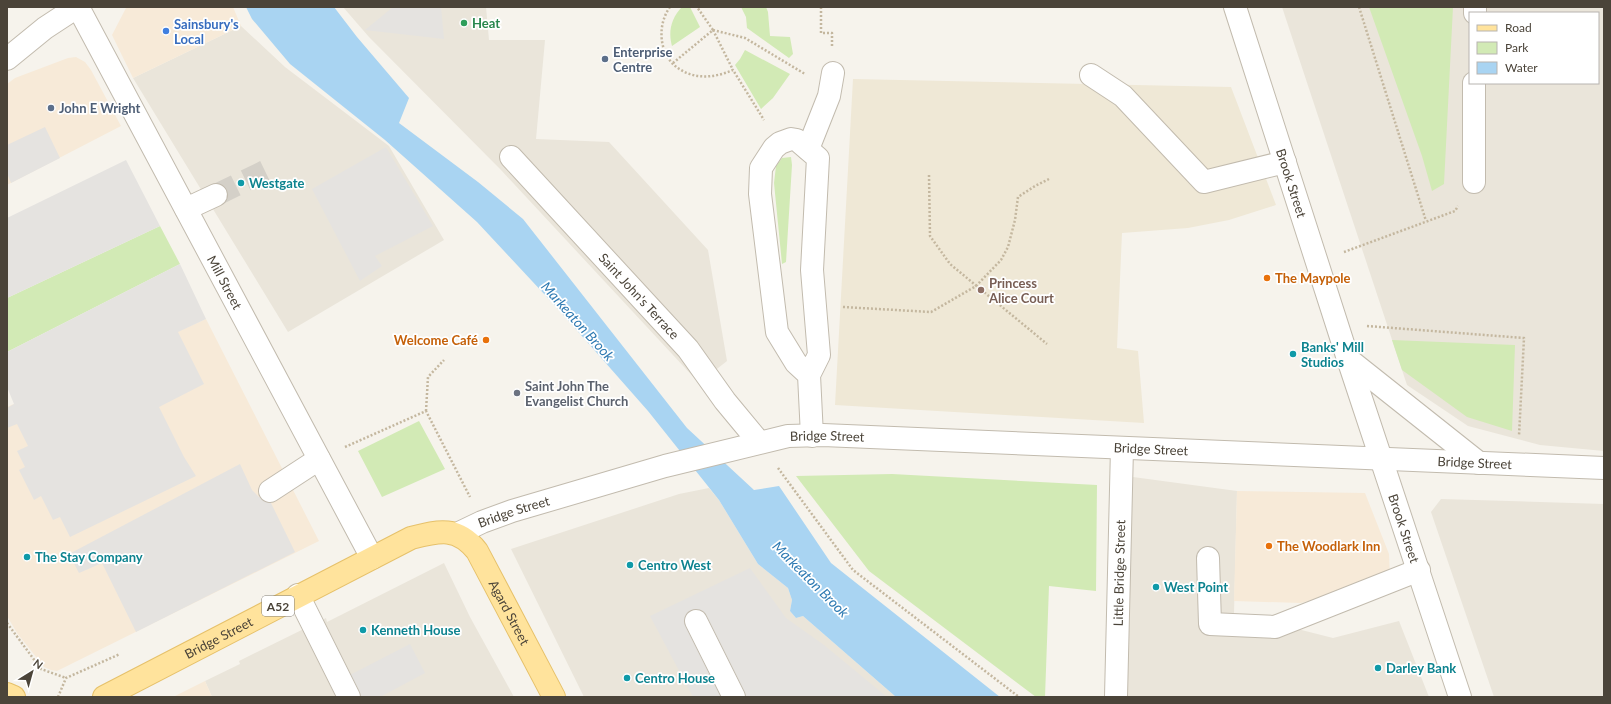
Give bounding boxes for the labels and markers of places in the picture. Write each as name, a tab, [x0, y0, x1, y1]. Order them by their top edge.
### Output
place label: Heat	[472, 15, 500, 31]
place label: Sainsbury's Local	[174, 16, 239, 47]
marker: Heat	[459, 18, 469, 28]
marker: Sainsbury's Local	[161, 26, 171, 36]
place label: Enterprise Centre	[613, 44, 672, 75]
marker: Enterprise Centre	[600, 54, 610, 64]
place label: John E Wright	[59, 100, 141, 116]
marker: John E Wright	[46, 103, 56, 113]
place label: Westgate	[249, 175, 305, 191]
marker: Westgate	[236, 178, 246, 188]
place label: The Maypole	[1275, 270, 1351, 286]
marker: The Maypole	[1262, 273, 1272, 283]
place label: Princess Alice Court	[988, 275, 1054, 306]
marker: Princess Alice Court	[976, 285, 986, 295]
place label: Welcome Café	[394, 332, 478, 348]
marker: Welcome Café	[481, 335, 491, 345]
place label: Banks' Mill Studios	[1301, 339, 1364, 370]
marker: Banks' Mill Studios	[1288, 349, 1298, 359]
place label: Saint John The Evangelist Church	[525, 378, 628, 409]
marker: Saint John The Evangelist Church	[512, 388, 522, 398]
place label: The Woodlark Inn	[1277, 538, 1380, 554]
marker: The Woodlark Inn	[1264, 541, 1274, 551]
place label: The Stay Company	[35, 549, 143, 565]
marker: The Stay Company	[22, 552, 32, 562]
place label: Centro West	[638, 557, 711, 573]
marker: Centro West	[625, 560, 635, 570]
place label: West Point	[1164, 579, 1228, 595]
marker: West Point	[1151, 582, 1161, 592]
place label: Kenneth House	[371, 622, 461, 638]
marker: Kenneth House	[358, 625, 368, 635]
place label: Darley Bank	[1386, 660, 1456, 676]
marker: Darley Bank	[1373, 663, 1383, 673]
place label: Centro House	[635, 670, 715, 686]
marker: Centro House	[622, 673, 632, 683]

